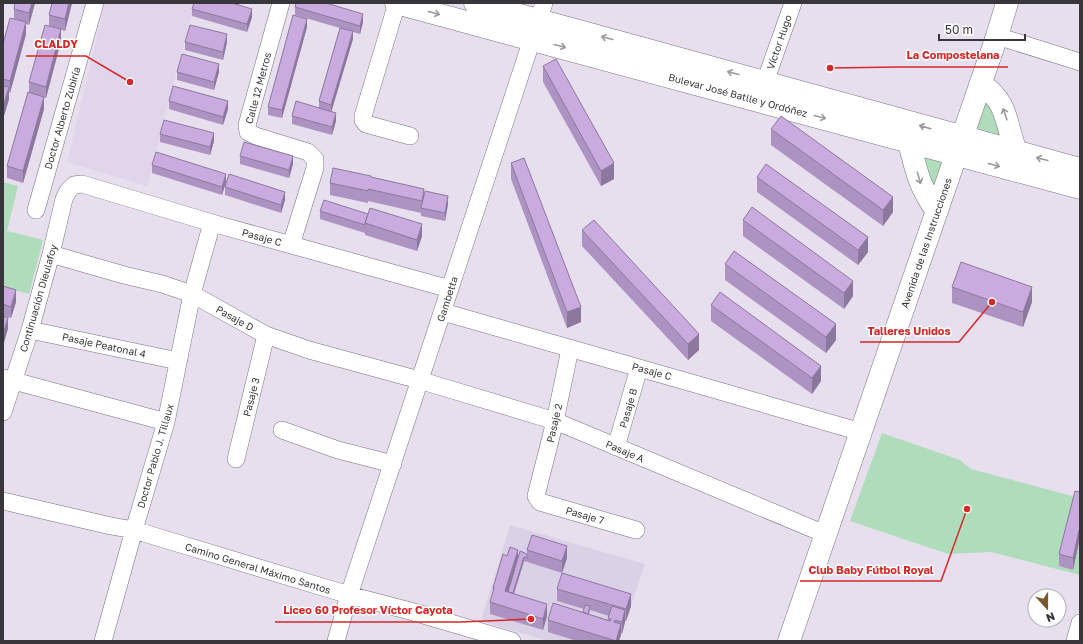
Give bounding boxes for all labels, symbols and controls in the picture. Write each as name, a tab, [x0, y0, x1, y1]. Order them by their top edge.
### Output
one-way arrow	[427, 10, 440, 17]
street label: Víctor Hugo	[764, 13, 794, 71]
scale bar	[939, 16, 1025, 42]
text: 50 m	[945, 22, 973, 37]
callout: CLALDY	[26, 33, 86, 56]
one-way arrow	[601, 34, 614, 41]
text: CLALDY	[34, 37, 78, 50]
one-way arrow	[553, 43, 566, 50]
callout: La Compostelana	[899, 44, 1008, 67]
text: La Compostelana	[906, 48, 1000, 61]
street label: Calle 12 Metros	[243, 51, 273, 125]
street label: Doctor Alberto Zubiría	[42, 65, 82, 171]
one-way arrow	[726, 68, 739, 76]
street label: Bulevar José Batlle y Ordóñez	[667, 71, 809, 119]
one-way arrow	[1000, 108, 1008, 120]
one-way arrow	[813, 114, 826, 121]
one-way arrow	[919, 122, 932, 130]
one-way arrow	[1036, 155, 1049, 162]
one-way arrow	[987, 162, 1000, 169]
one-way arrow	[916, 171, 923, 184]
street label: Avenida de las Instrucciones	[898, 176, 954, 310]
street label: Pasaje C	[241, 226, 283, 248]
street label: Continuación Dieulafoy	[17, 242, 59, 353]
street label: Gambetta	[434, 275, 460, 323]
street label: Pasaje D	[214, 303, 256, 333]
callout: Talleres Unidos	[860, 319, 959, 342]
text: Talleres Unidos	[867, 324, 951, 337]
street label: Pasaje Peatonal 4	[61, 330, 147, 360]
street label: Pasaje C	[631, 360, 673, 382]
street label: Pasaje 3	[240, 376, 262, 418]
street label: Pasaje B	[617, 386, 639, 429]
street label: Doctor Pablo J. Tillaux	[134, 402, 176, 510]
street label: Pasaje 2	[544, 402, 564, 444]
street label: Pasaje A	[604, 438, 646, 465]
street label: Pasaje 7	[564, 504, 606, 526]
street label: Camino General Máximo Santos	[184, 540, 332, 596]
callout: Club Baby Fútbol Royal	[800, 558, 941, 581]
text: Club Baby Fútbol Royal	[808, 563, 934, 576]
north arrow	[1027, 588, 1067, 628]
callout: Liceo 60 Profesor Víctor Cayota	[275, 599, 460, 622]
text: Liceo 60 Profesor Víctor Cayota	[283, 603, 453, 616]
text: N	[1045, 610, 1057, 625]

